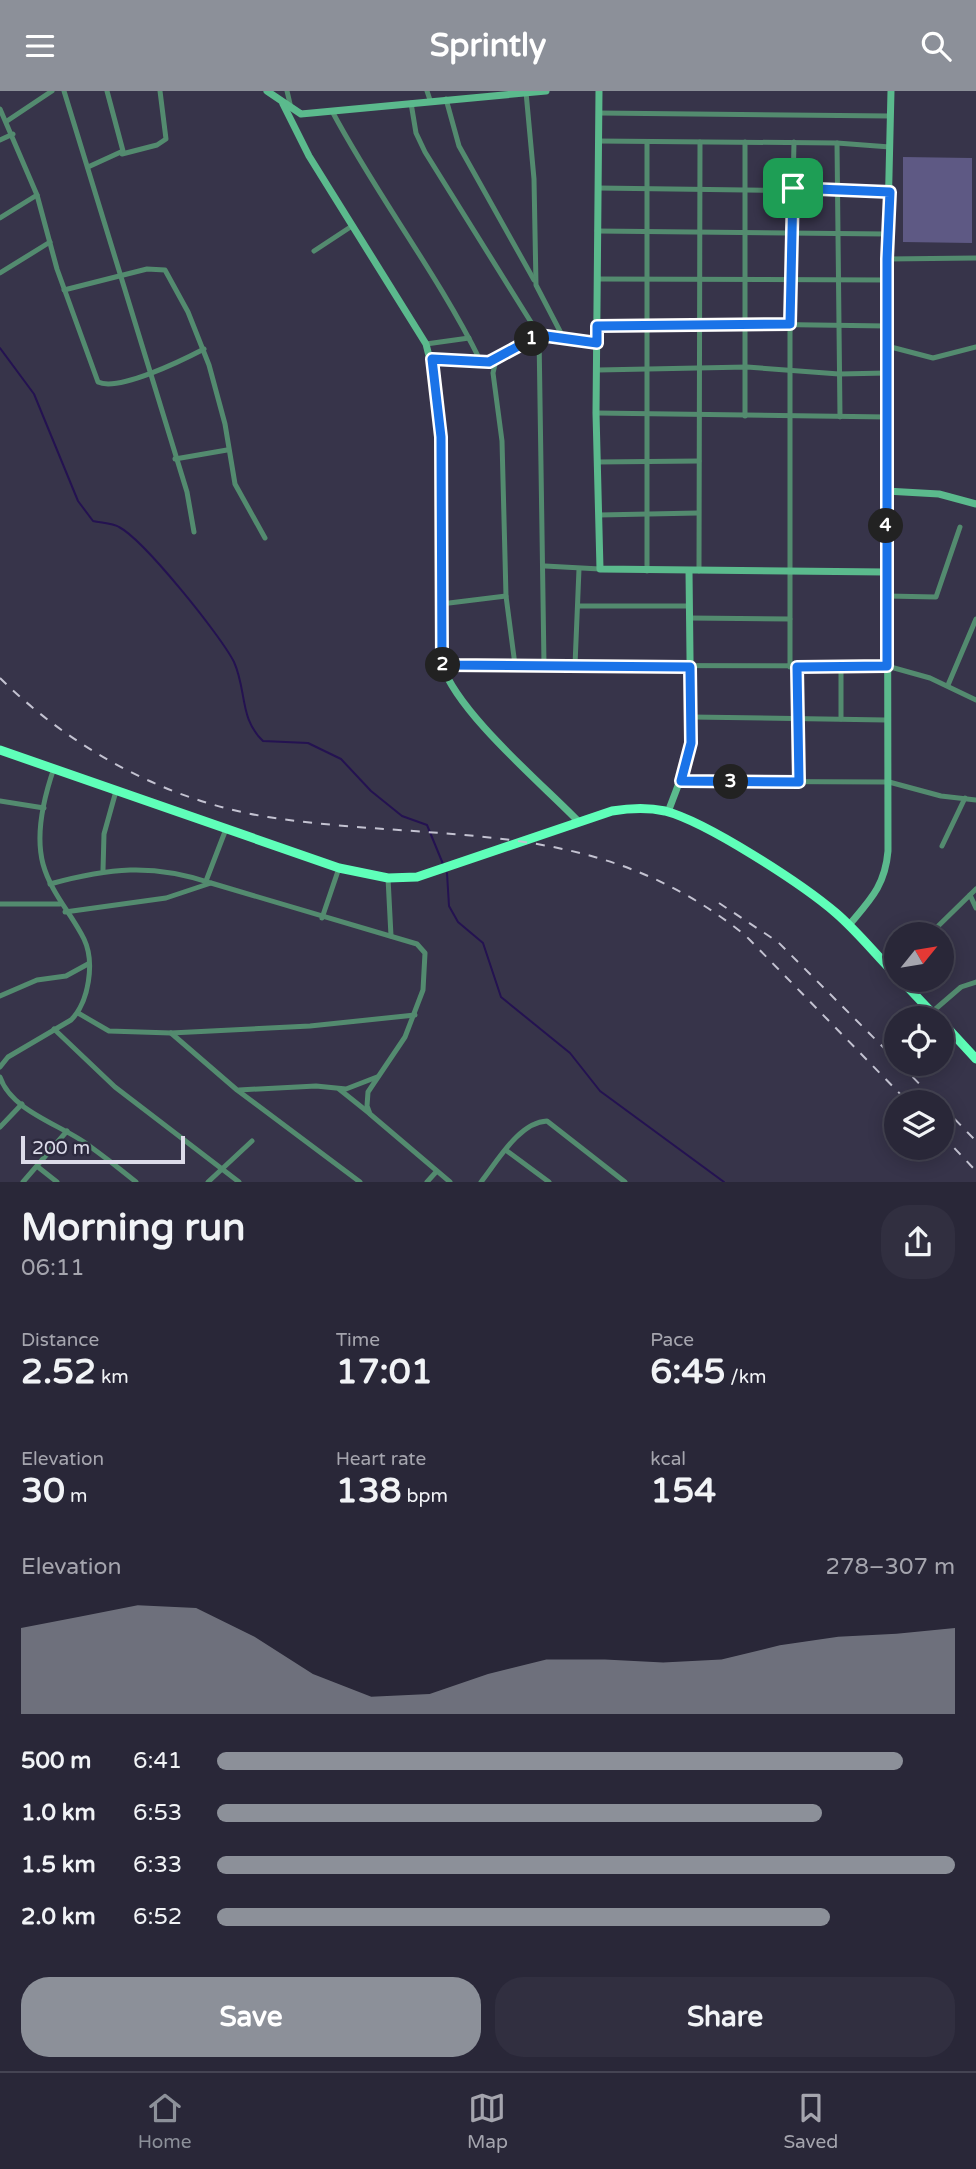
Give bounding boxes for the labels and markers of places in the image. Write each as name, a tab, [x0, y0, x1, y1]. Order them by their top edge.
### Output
pin	[763, 158, 823, 218]
pin: 1	[514, 321, 550, 357]
pin: 4	[868, 509, 903, 543]
pin: 2	[426, 647, 460, 683]
pin: 3	[714, 765, 748, 799]

